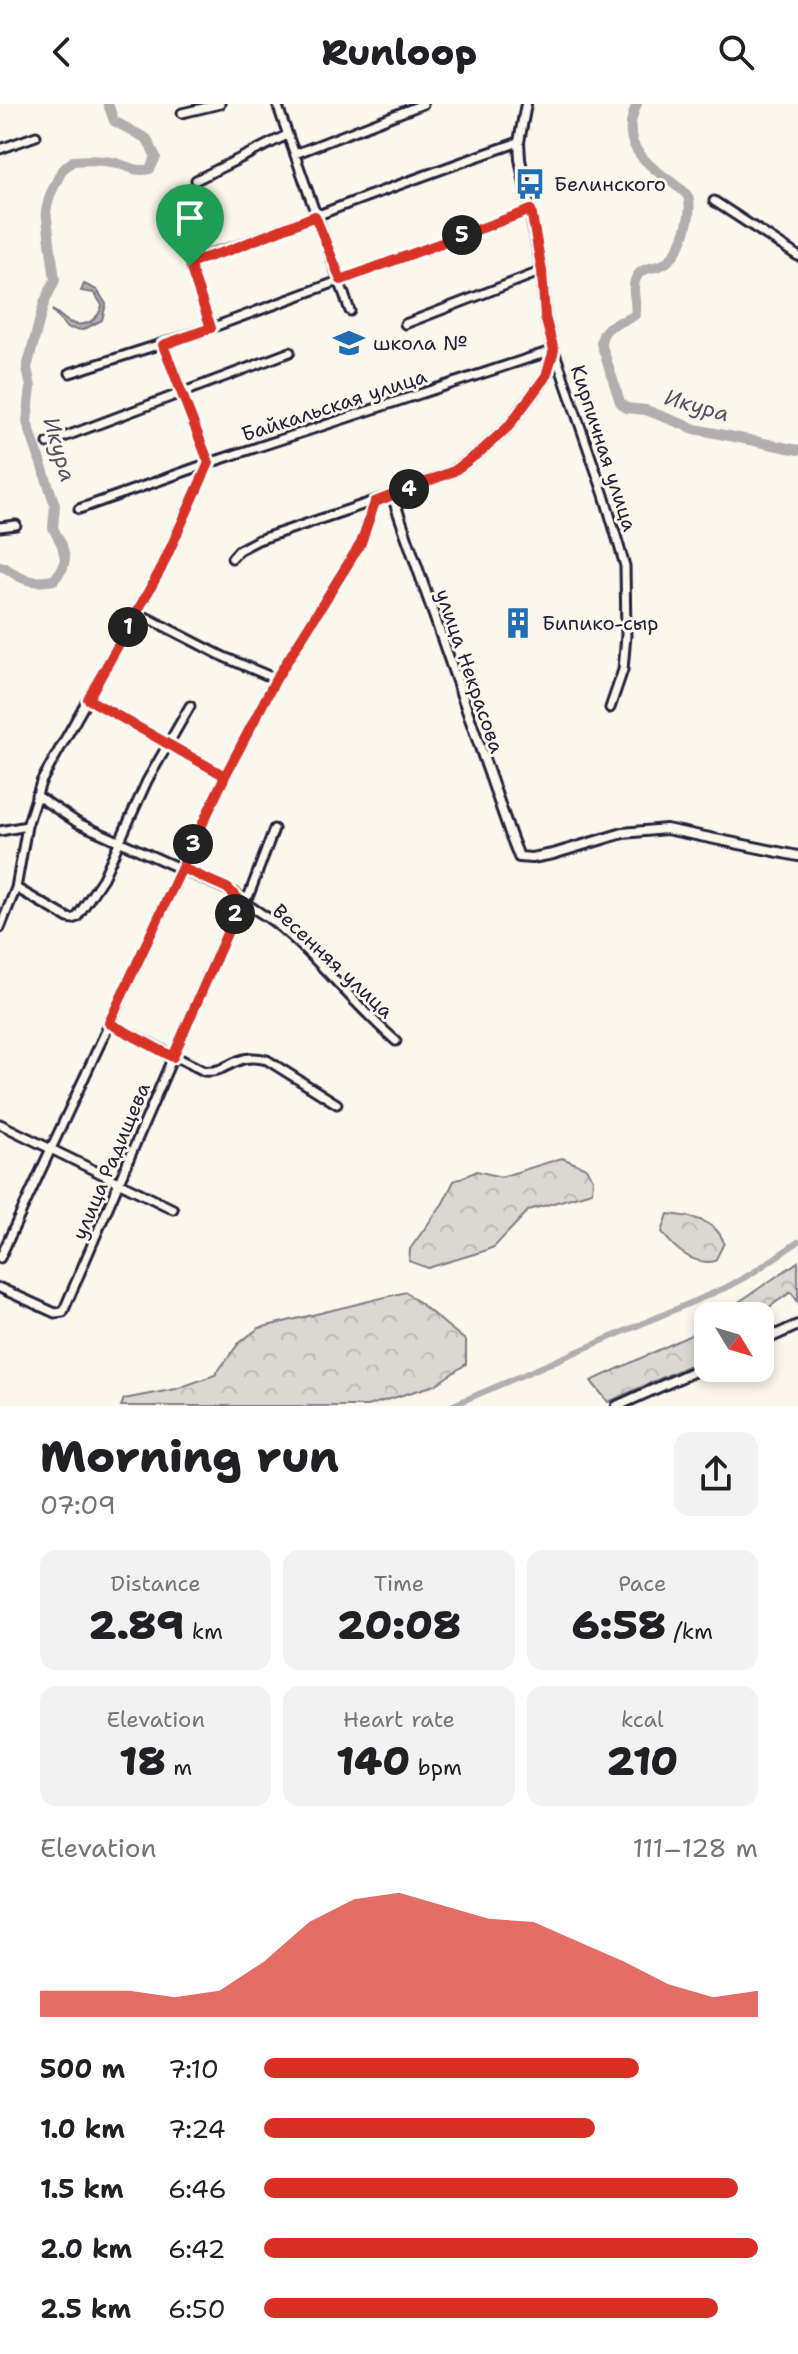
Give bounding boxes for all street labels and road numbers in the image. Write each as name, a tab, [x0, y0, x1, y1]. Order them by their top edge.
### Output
street label: Кирпичная улица	[565, 362, 643, 535]
street label: Байкальская улица	[238, 363, 430, 447]
street label: улица Некрасова	[430, 586, 510, 757]
street label: Весенняя улица	[267, 898, 399, 1024]
street label: улица Радищева	[66, 1078, 156, 1243]

